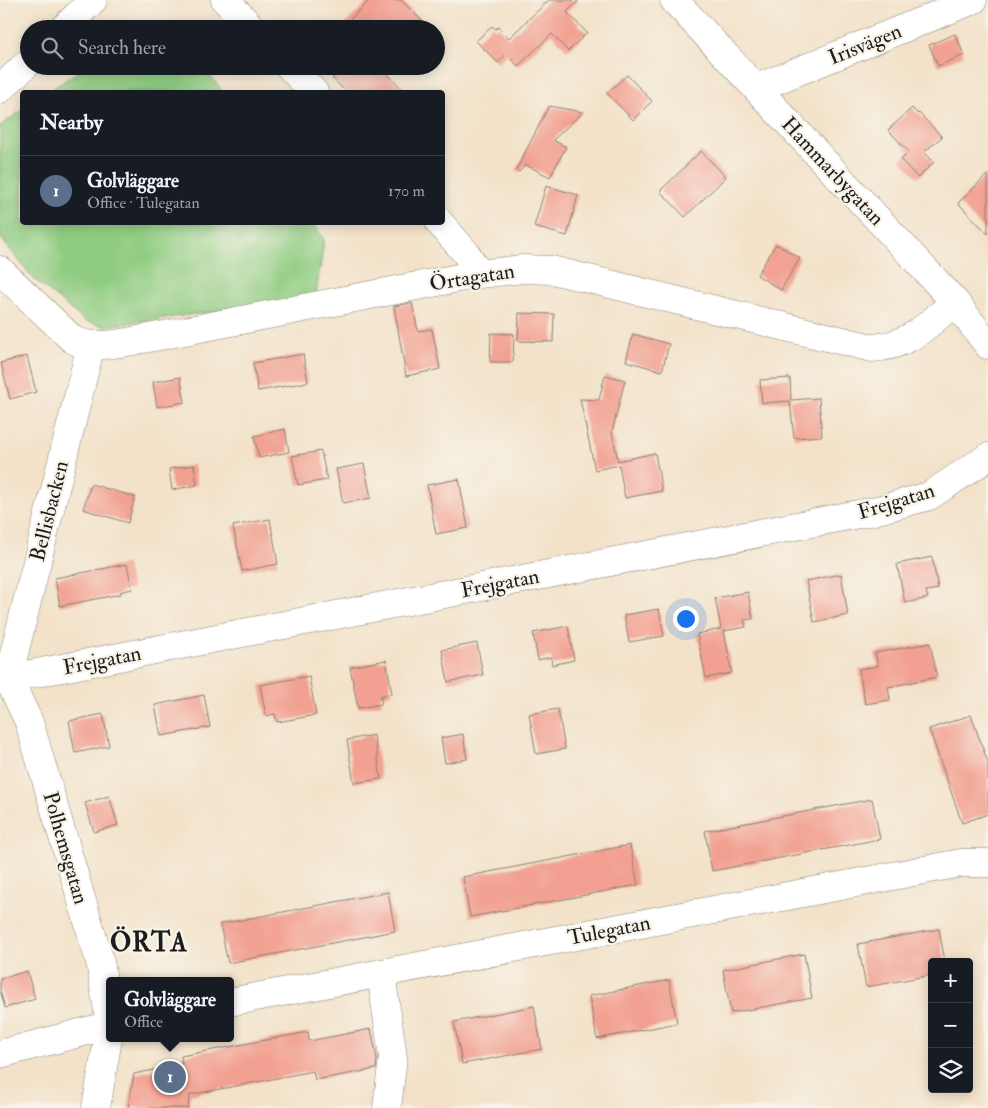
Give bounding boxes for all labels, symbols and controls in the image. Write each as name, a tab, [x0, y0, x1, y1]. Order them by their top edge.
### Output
street label: Irisvägen	[825, 18, 906, 71]
search box	[20, 20, 445, 75]
icon: search	[38, 34, 66, 62]
text: Search here	[78, 36, 166, 60]
text: Nearby	[40, 109, 103, 136]
street label: Hammarbygatan	[775, 111, 890, 232]
text: Golvläggare	[87, 169, 179, 193]
text: 1	[53, 181, 59, 201]
text: 170 m	[388, 181, 425, 201]
text: Office · Tulegatan	[87, 193, 200, 213]
street label: Örtagatan	[428, 257, 517, 298]
street label: Bellisbacken	[24, 458, 75, 564]
street label: Frejgatan	[854, 477, 938, 526]
street label: Frejgatan	[459, 563, 542, 604]
your location	[673, 606, 699, 632]
street label: Frejgatan	[61, 640, 144, 681]
street label: Polhemsgatan	[37, 789, 94, 908]
street label: Tulegatan	[565, 909, 653, 952]
district label: ÖRTA	[110, 926, 188, 959]
map controls	[928, 958, 973, 1093]
button: +	[928, 958, 973, 1003]
popup	[106, 977, 234, 1042]
text: Golvläggare	[124, 988, 216, 1012]
button: −	[928, 1003, 973, 1048]
text: Office	[124, 1012, 163, 1032]
button: layers	[928, 1048, 973, 1093]
pin: 1	[154, 1058, 186, 1096]

